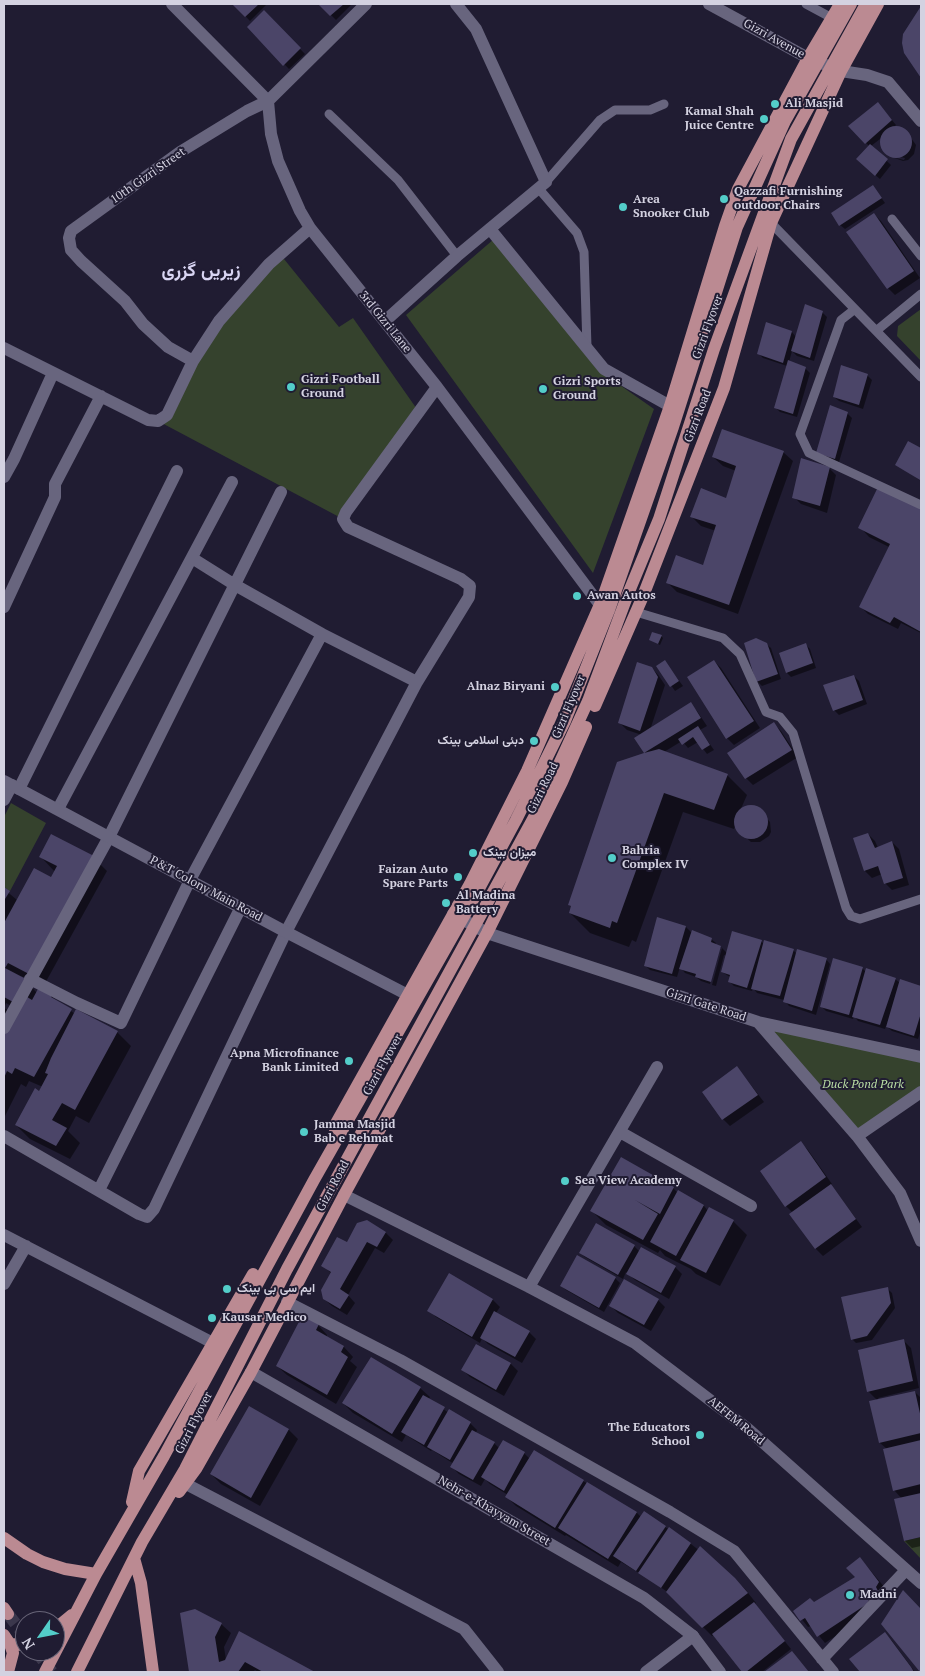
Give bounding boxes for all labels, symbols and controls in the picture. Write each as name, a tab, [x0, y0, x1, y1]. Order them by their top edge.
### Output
street label: Gizri Avenue	[741, 16, 807, 62]
place label: Ali Masjid	[785, 97, 843, 111]
marker: Ali Masjid	[769, 98, 781, 110]
place label: Kamal Shah Juice Centre	[685, 105, 754, 133]
marker: Kamal Shah Juice Centre	[758, 113, 770, 125]
street label: 10th Gizri Street	[108, 145, 188, 207]
place label: Qazzafi Furnishing outdoor Chairs	[734, 185, 843, 213]
place label: Area Snooker Club	[633, 193, 710, 221]
marker: Qazzafi Furnishing outdoor Chairs	[718, 193, 730, 205]
marker: Area Snooker Club	[617, 201, 629, 213]
district label: زیریں گزری	[161, 260, 241, 282]
street label: 3rd Gizri Lane	[356, 288, 414, 356]
street label: Gizri Flyover	[690, 293, 726, 361]
place label: Gizri Football Ground	[301, 373, 380, 401]
place label: Gizri Sports Ground	[553, 375, 621, 403]
marker: Gizri Football Ground	[285, 381, 297, 393]
marker: Gizri Sports Ground	[537, 383, 549, 395]
street label: Gizri Road	[681, 387, 715, 445]
place label: Awan Autos	[587, 589, 656, 603]
marker: Awan Autos	[571, 590, 583, 602]
street label: Gizri Flyover	[549, 673, 589, 741]
place label: Alnaz Biryani	[467, 680, 545, 694]
marker: Alnaz Biryani	[549, 681, 561, 693]
place label: دبئی اسلامی بینک	[438, 734, 524, 748]
marker: دبئی اسلامی بینک	[528, 735, 540, 747]
street label: Gizri Road	[524, 760, 562, 816]
place label: Bahria Complex IV	[622, 844, 689, 872]
place label: میزان بینک	[483, 846, 536, 860]
marker: میزان بینک	[467, 847, 479, 859]
marker: Bahria Complex IV	[606, 852, 618, 864]
street label: P&T Colony Main Road	[147, 853, 265, 925]
place label: Faizan Auto Spare Parts	[378, 863, 448, 891]
marker: Faizan Auto Spare Parts	[452, 871, 464, 883]
place label: Al Madina Battery	[456, 889, 515, 917]
marker: Al Madina Battery	[440, 897, 452, 909]
street label: Gizri Gate Road	[664, 985, 748, 1025]
street label: Gizri Flyover	[360, 1032, 406, 1098]
place label: Apna Microfinance Bank Limited	[230, 1047, 339, 1075]
marker: Apna Microfinance Bank Limited	[343, 1055, 355, 1067]
park label: Duck Pond Park	[822, 1078, 904, 1092]
place label: Jamma Masjid Bab e Rehmat	[314, 1118, 395, 1146]
marker: Jamma Masjid Bab e Rehmat	[298, 1126, 310, 1138]
street label: Gizri Road	[314, 1158, 352, 1214]
place label: Sea View Academy	[575, 1174, 682, 1188]
marker: Sea View Academy	[559, 1175, 571, 1187]
place label: ایم سی بی بینک	[237, 1282, 315, 1296]
marker: ایم سی بی بینک	[221, 1283, 233, 1295]
place label: Kausar Medico	[222, 1311, 307, 1325]
marker: Kausar Medico	[206, 1312, 218, 1324]
street label: Gizri Flyover	[172, 1390, 216, 1456]
street label: AEFEM Road	[705, 1394, 767, 1448]
place label: The Educators School	[608, 1421, 690, 1449]
marker: The Educators School	[694, 1429, 706, 1441]
street label: Nehr-e-Khayyam Street	[435, 1473, 553, 1549]
place label: Madni	[860, 1588, 897, 1602]
marker: Madni	[844, 1589, 856, 1601]
north arrow	[15, 1611, 65, 1661]
text: N	[17, 1634, 39, 1654]

